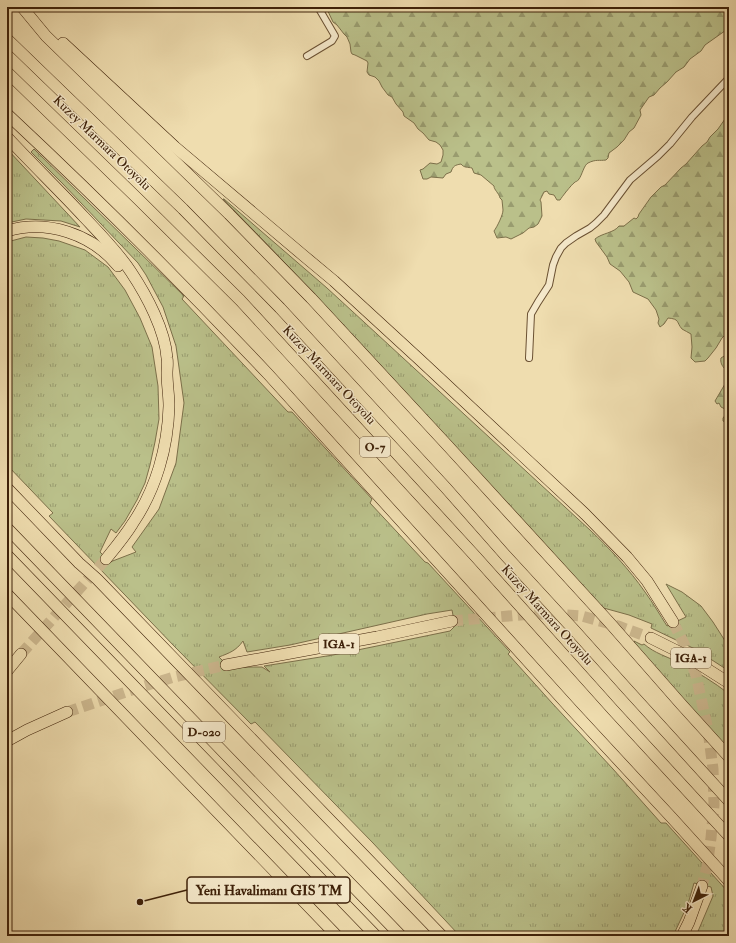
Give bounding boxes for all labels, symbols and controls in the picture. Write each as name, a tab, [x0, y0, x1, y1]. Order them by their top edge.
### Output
street label: Kuzey Marmara Otoyolu	[49, 92, 154, 195]
street label: Kuzey Marmara Otoyolu	[278, 322, 379, 429]
road number: O-7	[360, 437, 390, 457]
street label: Kuzey Marmara Otoyolu	[497, 561, 596, 669]
road number: IGA-1	[319, 634, 359, 654]
road number: IGA-1	[671, 648, 711, 668]
road number: D-020	[183, 722, 225, 742]
callout: Yeni Havalimanı GIS TM	[187, 877, 350, 903]
north arrow	[674, 881, 714, 921]
text: Yeni Havalimanı GIS TM	[195, 882, 343, 899]
text: K	[679, 900, 695, 915]

